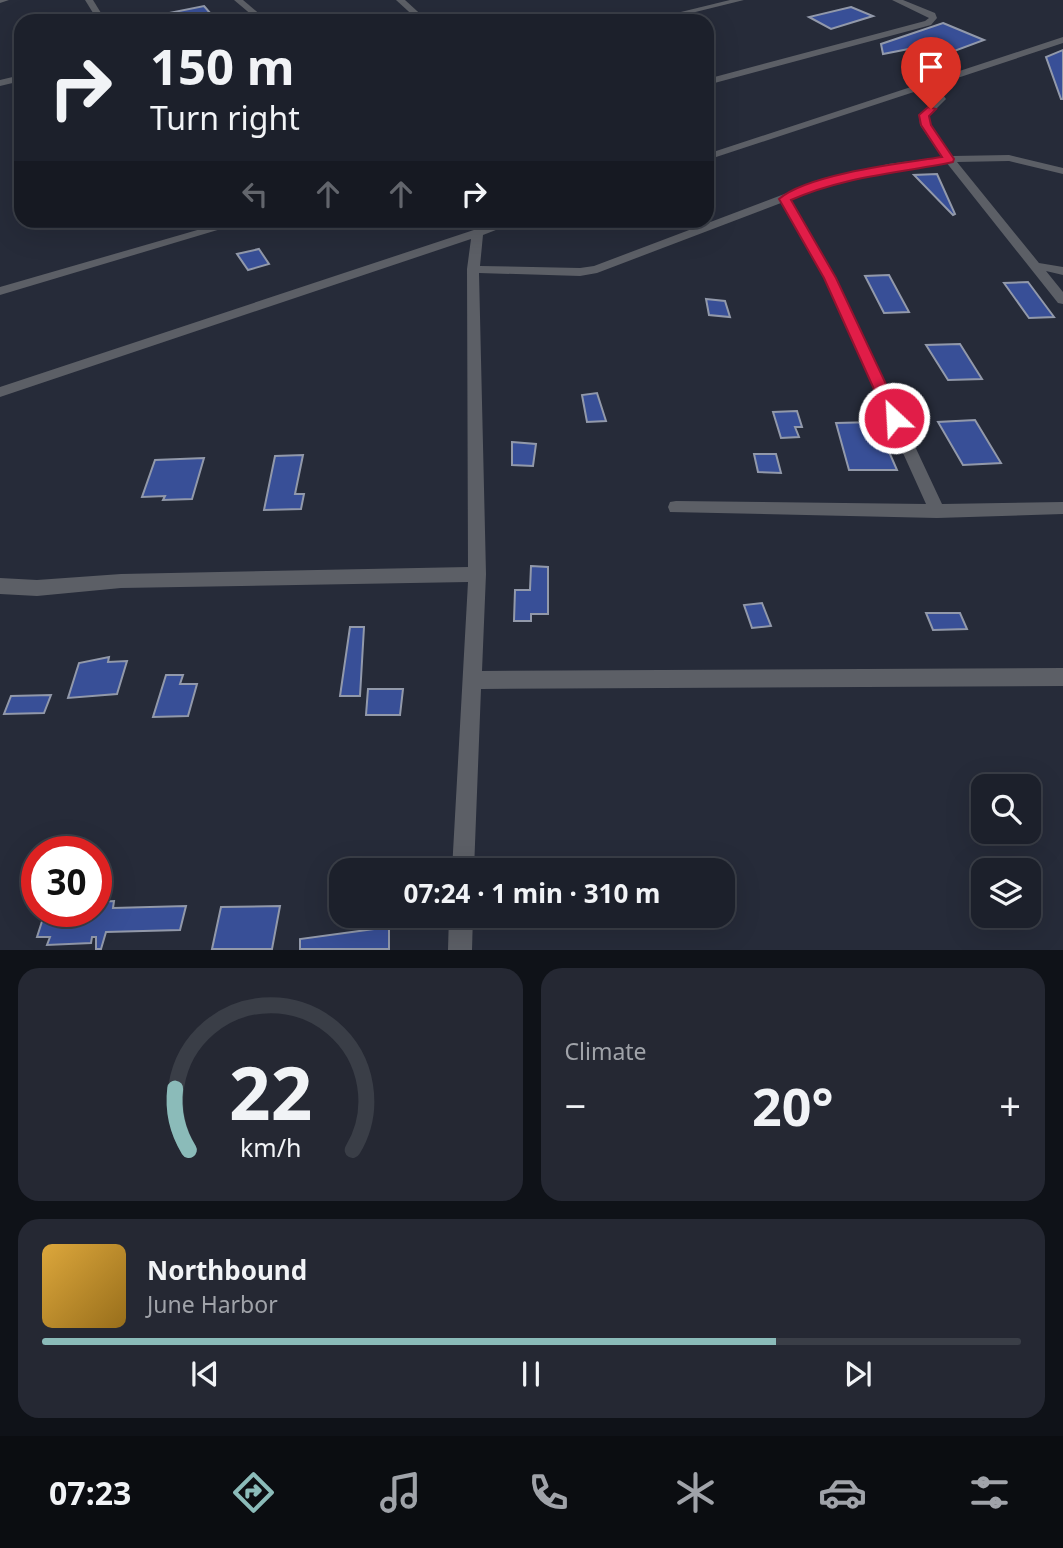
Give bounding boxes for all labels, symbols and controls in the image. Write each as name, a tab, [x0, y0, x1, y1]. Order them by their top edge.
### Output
text: 150 m	[150, 33, 295, 99]
pin	[901, 37, 961, 109]
icon: right	[35, 42, 126, 133]
icon: arrive	[912, 48, 950, 86]
text: Turn right	[150, 96, 300, 139]
icon: left	[236, 175, 274, 213]
icon: ahead	[309, 175, 347, 213]
icon: ahead	[382, 175, 420, 213]
icon: right	[455, 175, 493, 213]
position arrow	[857, 381, 931, 455]
map controls	[971, 774, 1041, 928]
button: search	[971, 774, 1041, 844]
speed limit sign: 30	[21, 836, 112, 927]
button: layers	[971, 858, 1041, 928]
text: 07:24 · 1 min · 310 m	[404, 875, 660, 911]
text: Climate	[565, 1035, 647, 1067]
text: 22	[229, 1043, 312, 1142]
text: 20°	[752, 1070, 834, 1141]
text: −	[565, 1079, 586, 1131]
text: +	[999, 1079, 1021, 1131]
text: km/h	[239, 1130, 301, 1164]
text: Northbound	[147, 1252, 307, 1288]
text: June Harbor	[147, 1288, 278, 1320]
icon: previous	[186, 1355, 224, 1393]
icon: pause	[512, 1355, 550, 1393]
icon: next	[839, 1355, 877, 1393]
icon: directions	[229, 1468, 278, 1517]
icon: music	[376, 1468, 425, 1517]
icon: phone	[524, 1468, 573, 1517]
icon: climate	[671, 1468, 720, 1517]
icon: car	[818, 1468, 867, 1517]
icon: filters	[965, 1468, 1014, 1517]
text: 07:23	[49, 1471, 131, 1514]

